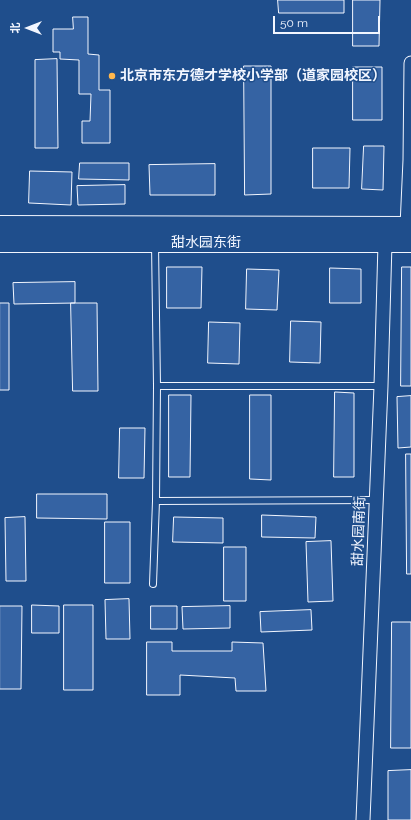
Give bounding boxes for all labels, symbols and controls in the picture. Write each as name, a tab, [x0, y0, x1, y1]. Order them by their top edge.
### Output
north arrow	[8, 8, 48, 48]
scale bar	[275, 8, 382, 34]
text: 50 m	[280, 16, 308, 30]
text: 北	[9, 23, 22, 34]
place label: 北京市东方德才学校小学部（道家园校区）	[120, 68, 386, 84]
marker: 北京市东方德才学校小学部（道家园校区）	[107, 71, 117, 81]
street label: 甜水园东街	[171, 235, 241, 251]
street label: 甜水园南街	[349, 496, 369, 566]

